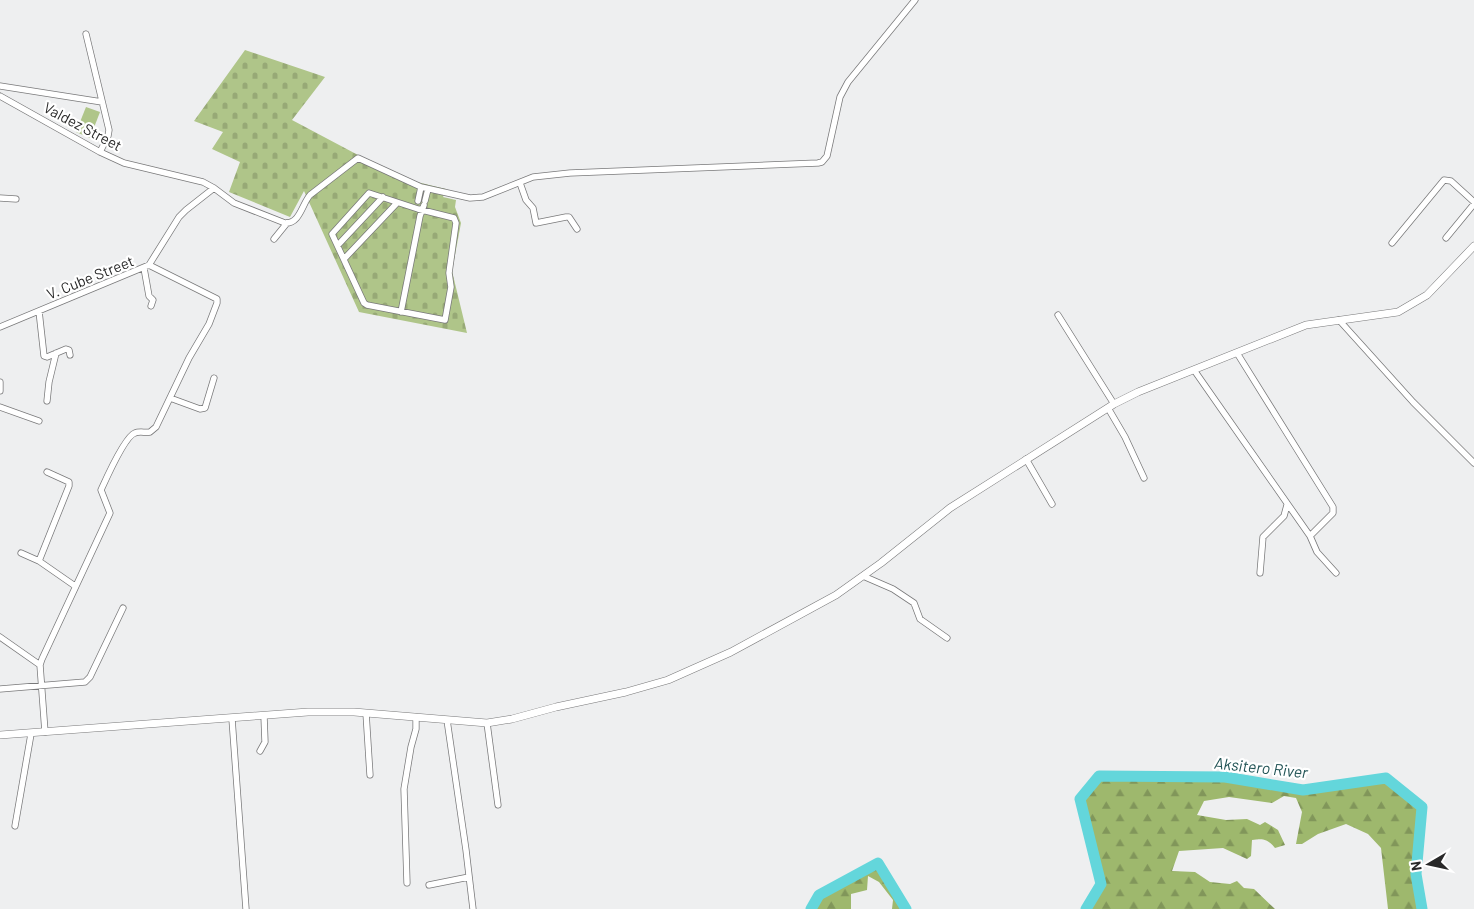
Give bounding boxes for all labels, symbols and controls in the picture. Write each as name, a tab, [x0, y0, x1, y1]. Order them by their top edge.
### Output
street label: Valdez Street	[41, 98, 125, 154]
street label: V. Cube Street	[44, 251, 136, 303]
water label: Aksitero River	[1213, 753, 1310, 781]
north arrow	[1404, 839, 1454, 889]
text: N	[1407, 860, 1425, 872]

